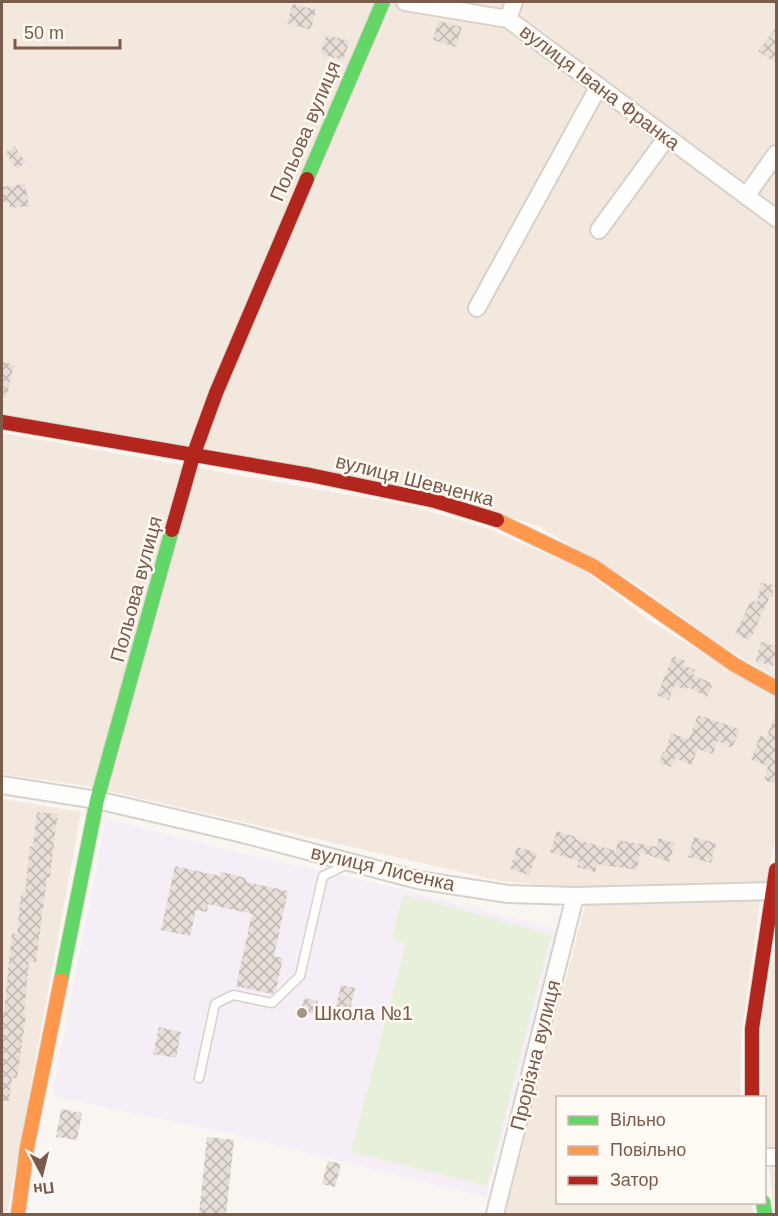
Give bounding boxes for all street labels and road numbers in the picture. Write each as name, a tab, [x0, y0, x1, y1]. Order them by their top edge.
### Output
street label: вулиця Івана Франка	[516, 20, 685, 155]
street label: Польова вулиця	[266, 58, 344, 204]
street label: вулиця Шевченка	[333, 450, 497, 511]
street label: Польова вулиця	[106, 514, 166, 664]
street label: вулиця Лисенка	[309, 841, 458, 895]
street label: Прорізна вулиця	[506, 978, 564, 1132]

